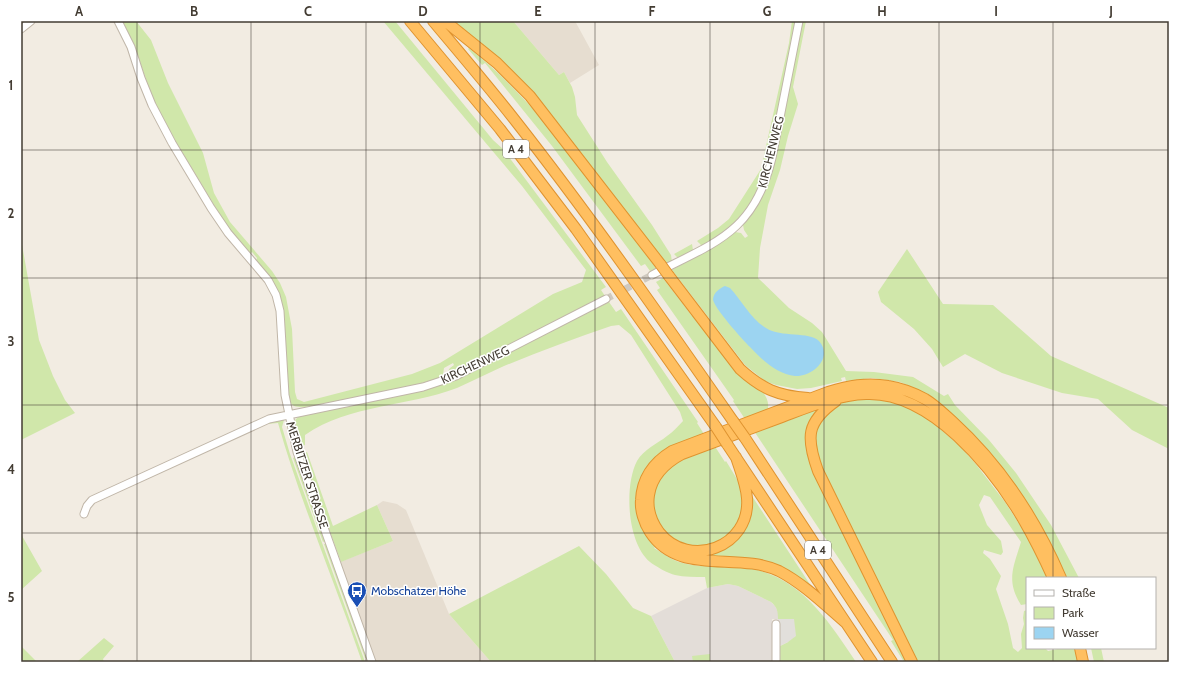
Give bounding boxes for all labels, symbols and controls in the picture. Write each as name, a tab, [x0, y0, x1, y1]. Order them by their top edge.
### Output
text: A	[75, 3, 84, 19]
text: B	[190, 3, 198, 19]
text: C	[304, 3, 312, 19]
text: D	[418, 3, 428, 19]
text: E	[534, 3, 542, 19]
text: F	[649, 3, 656, 19]
text: G	[763, 3, 772, 19]
text: H	[877, 3, 887, 19]
text: I	[994, 3, 998, 19]
text: J	[1108, 3, 1113, 19]
text: 1	[9, 77, 13, 93]
street label: KIRCHENWEG	[754, 114, 787, 190]
road number: A 4	[503, 140, 529, 158]
text: 2	[8, 205, 15, 221]
text: 3	[7, 333, 15, 349]
street label: KIRCHENWEG	[438, 342, 511, 387]
street label: MERBITZER STRASSE	[283, 419, 332, 531]
text: 4	[7, 461, 15, 477]
road number: A 4	[805, 541, 831, 559]
legend	[1026, 577, 1156, 649]
bus stop icon: Mobschatzer Höhe	[346, 580, 368, 608]
place label: Mobschatzer Höhe	[371, 583, 466, 598]
text: Straße	[1062, 585, 1095, 600]
text: 5	[8, 589, 15, 605]
text: Park	[1062, 605, 1084, 620]
text: Wasser	[1062, 625, 1099, 640]

